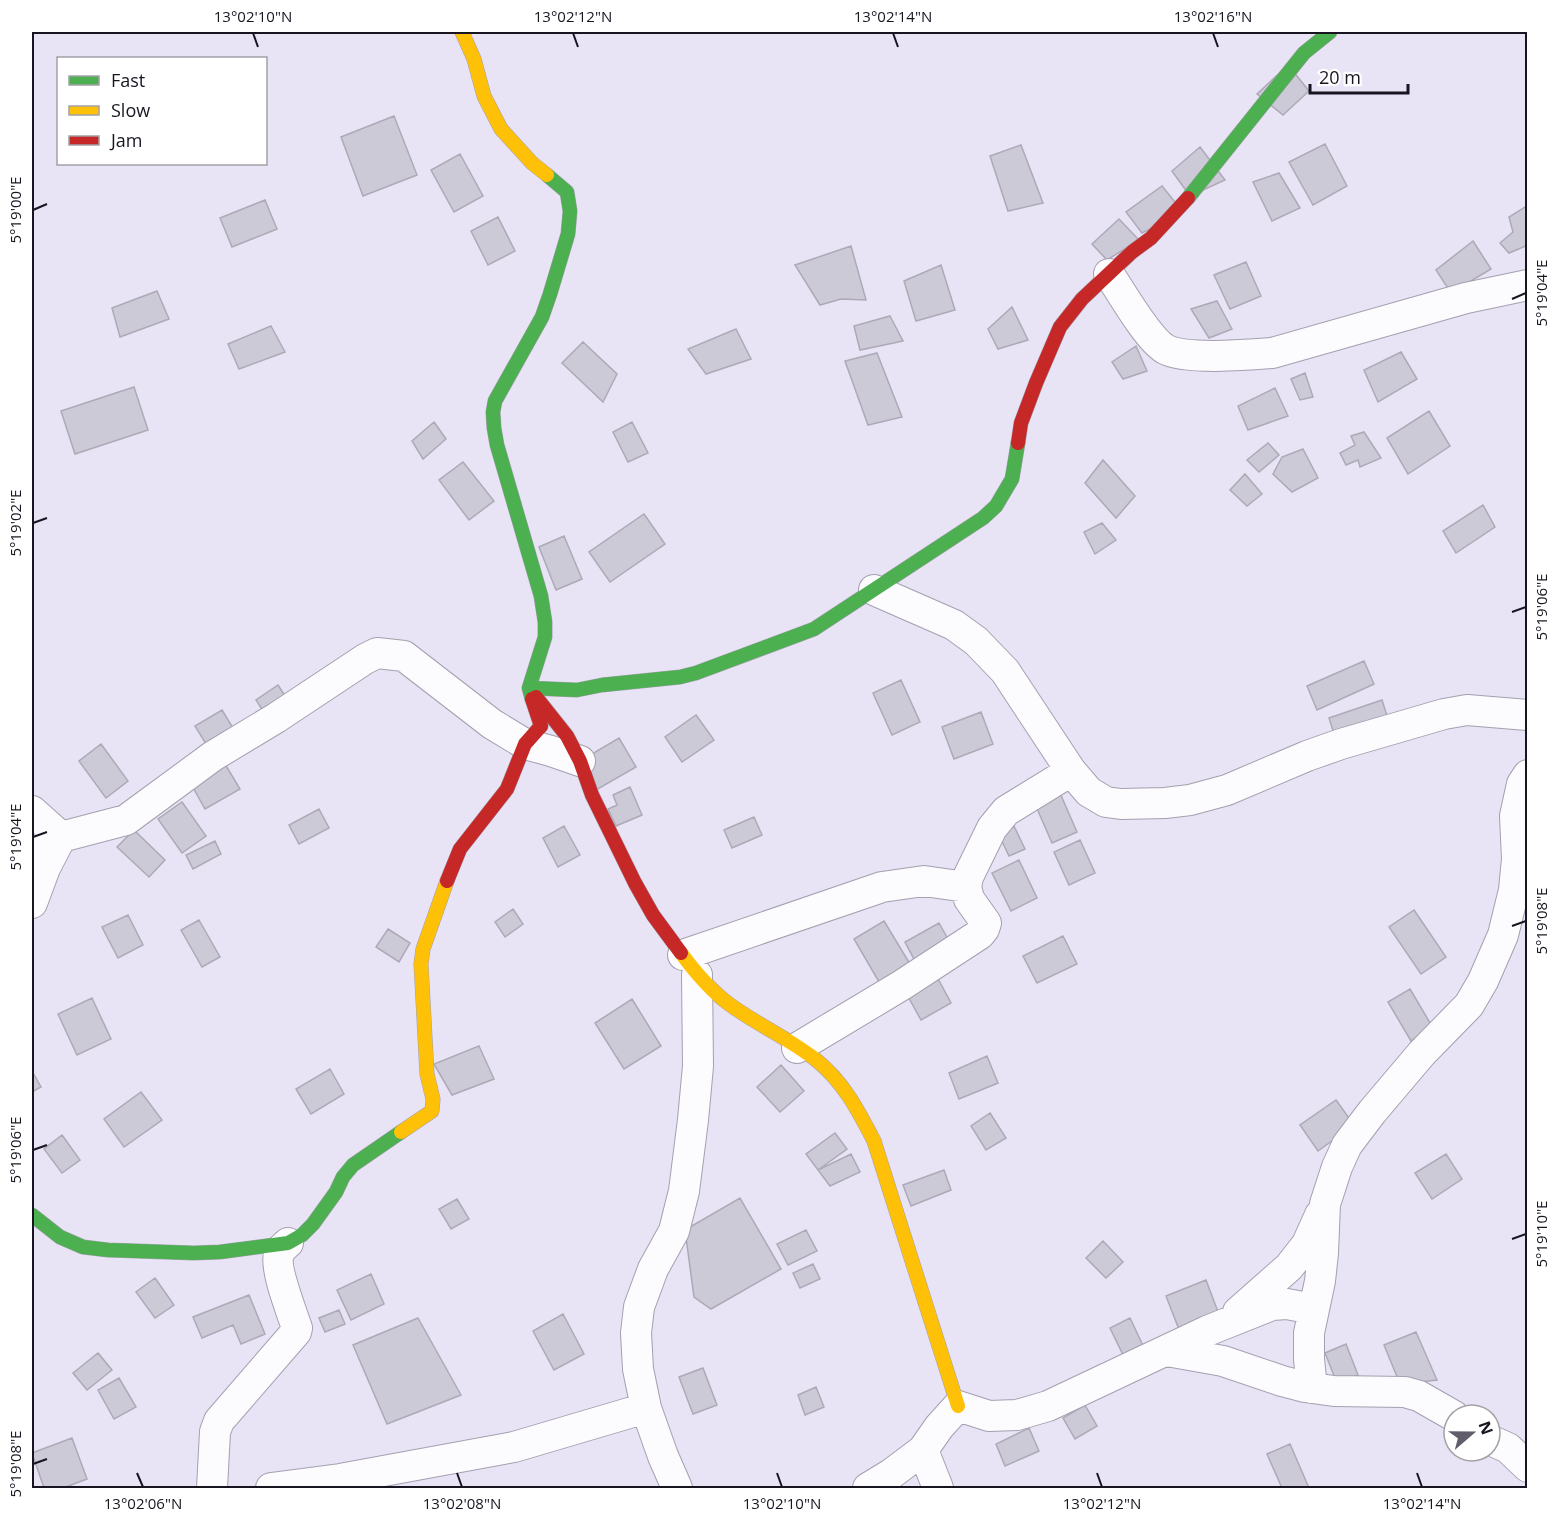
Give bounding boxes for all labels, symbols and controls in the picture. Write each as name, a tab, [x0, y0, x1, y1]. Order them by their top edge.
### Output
text: 13°02'10"N	[214, 6, 292, 26]
text: 13°02'12"N	[534, 6, 612, 26]
text: 13°02'14"N	[854, 6, 932, 26]
text: 13°02'16"N	[1174, 6, 1252, 26]
legend	[57, 57, 267, 165]
scale bar	[1310, 57, 1408, 95]
text: 20 m	[1319, 65, 1361, 89]
text: Fast	[111, 68, 145, 92]
text: Slow	[111, 98, 150, 122]
text: Jam	[109, 128, 143, 152]
text: 5°19'00"E	[5, 177, 25, 243]
text: 5°19'04"E	[1531, 260, 1551, 326]
text: 5°19'02"E	[5, 490, 25, 556]
text: 5°19'06"E	[1531, 574, 1551, 640]
text: 5°19'04"E	[5, 804, 25, 870]
text: 5°19'08"E	[1531, 888, 1551, 954]
text: 5°19'06"E	[5, 1117, 25, 1183]
text: 5°19'10"E	[1531, 1201, 1551, 1267]
north arrow	[1442, 1403, 1502, 1463]
text: N	[1474, 1418, 1499, 1438]
text: 5°19'08"E	[5, 1431, 25, 1497]
text: 13°02'06"N	[104, 1493, 182, 1513]
text: 13°02'08"N	[423, 1493, 501, 1513]
text: 13°02'10"N	[743, 1493, 821, 1513]
text: 13°02'12"N	[1063, 1493, 1141, 1513]
text: 13°02'14"N	[1383, 1493, 1461, 1513]

